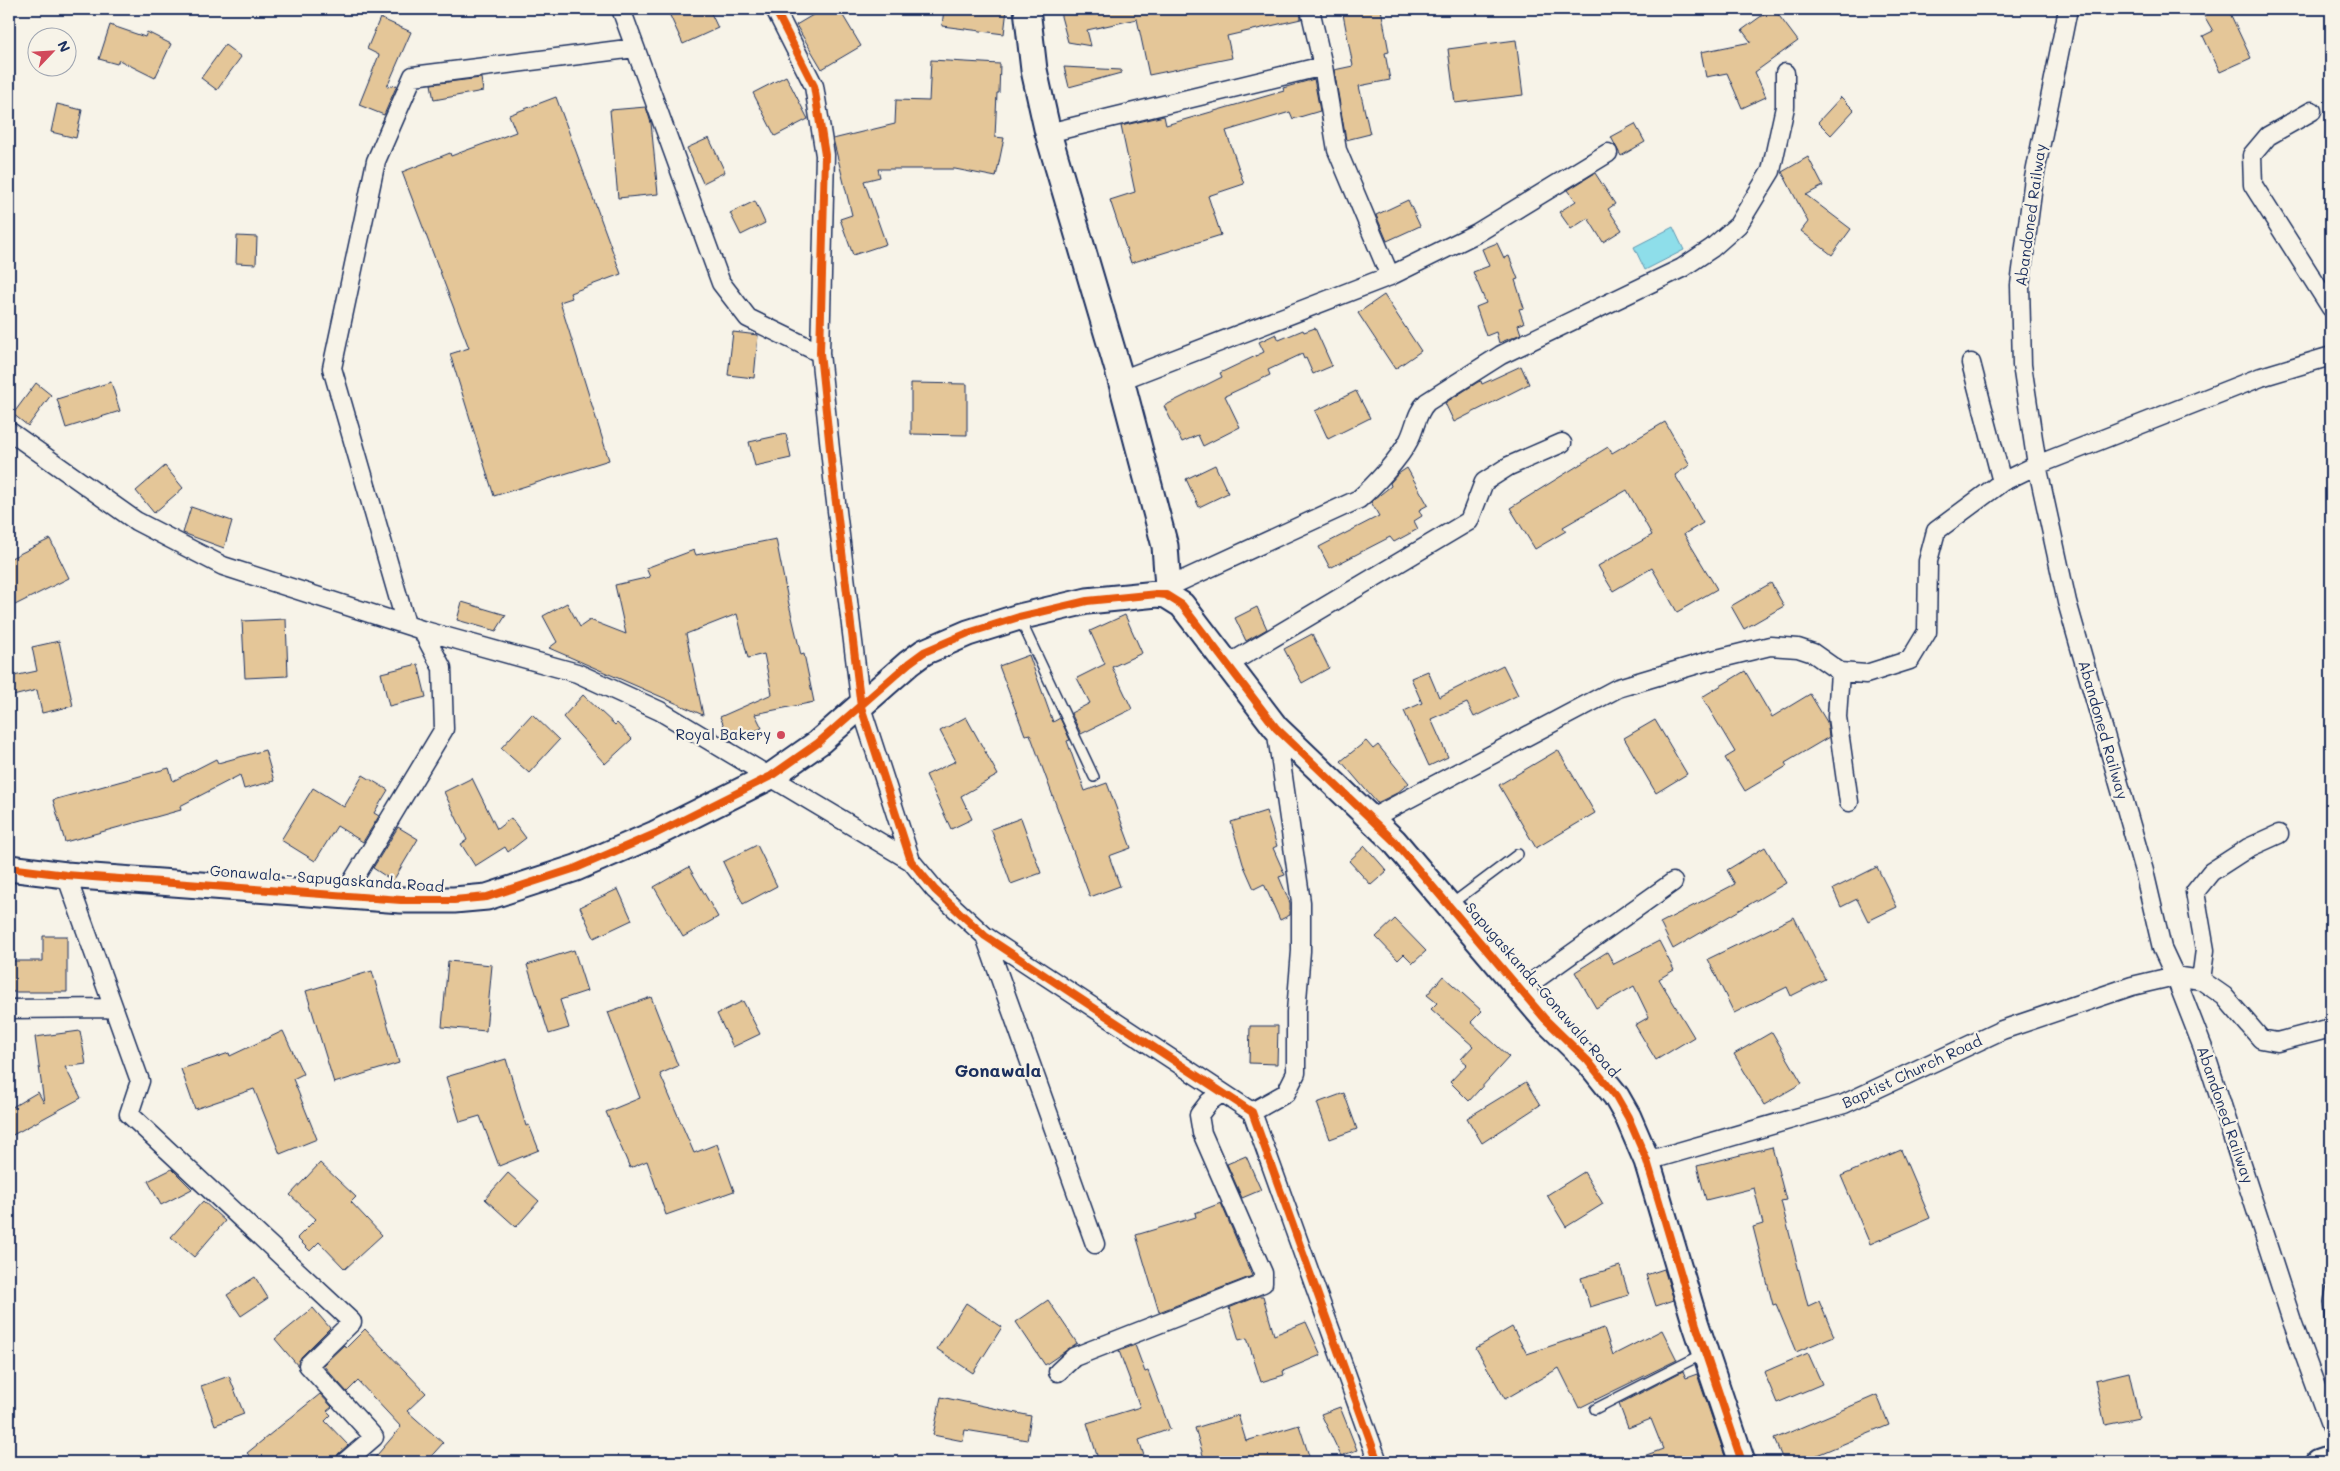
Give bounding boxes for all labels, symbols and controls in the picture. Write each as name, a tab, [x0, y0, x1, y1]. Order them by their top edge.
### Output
north arrow	[28, 28, 78, 78]
text: N	[53, 37, 75, 55]
street label: Abandoned Railway	[2010, 142, 2050, 288]
street label: Abandoned Railway	[2074, 658, 2133, 802]
place label: Royal Bakery	[675, 724, 771, 744]
marker: Royal Bakery	[775, 729, 787, 741]
street label: Gonawala - Sapugaskanda Road	[209, 860, 445, 896]
street label: Sapugaskanda-Gonawala Road	[1461, 898, 1624, 1081]
street label: Baptist Church Road	[1838, 1030, 1985, 1112]
street label: Abandoned Railway	[2193, 1043, 2259, 1186]
district label: Gonawala	[955, 1058, 1042, 1082]

